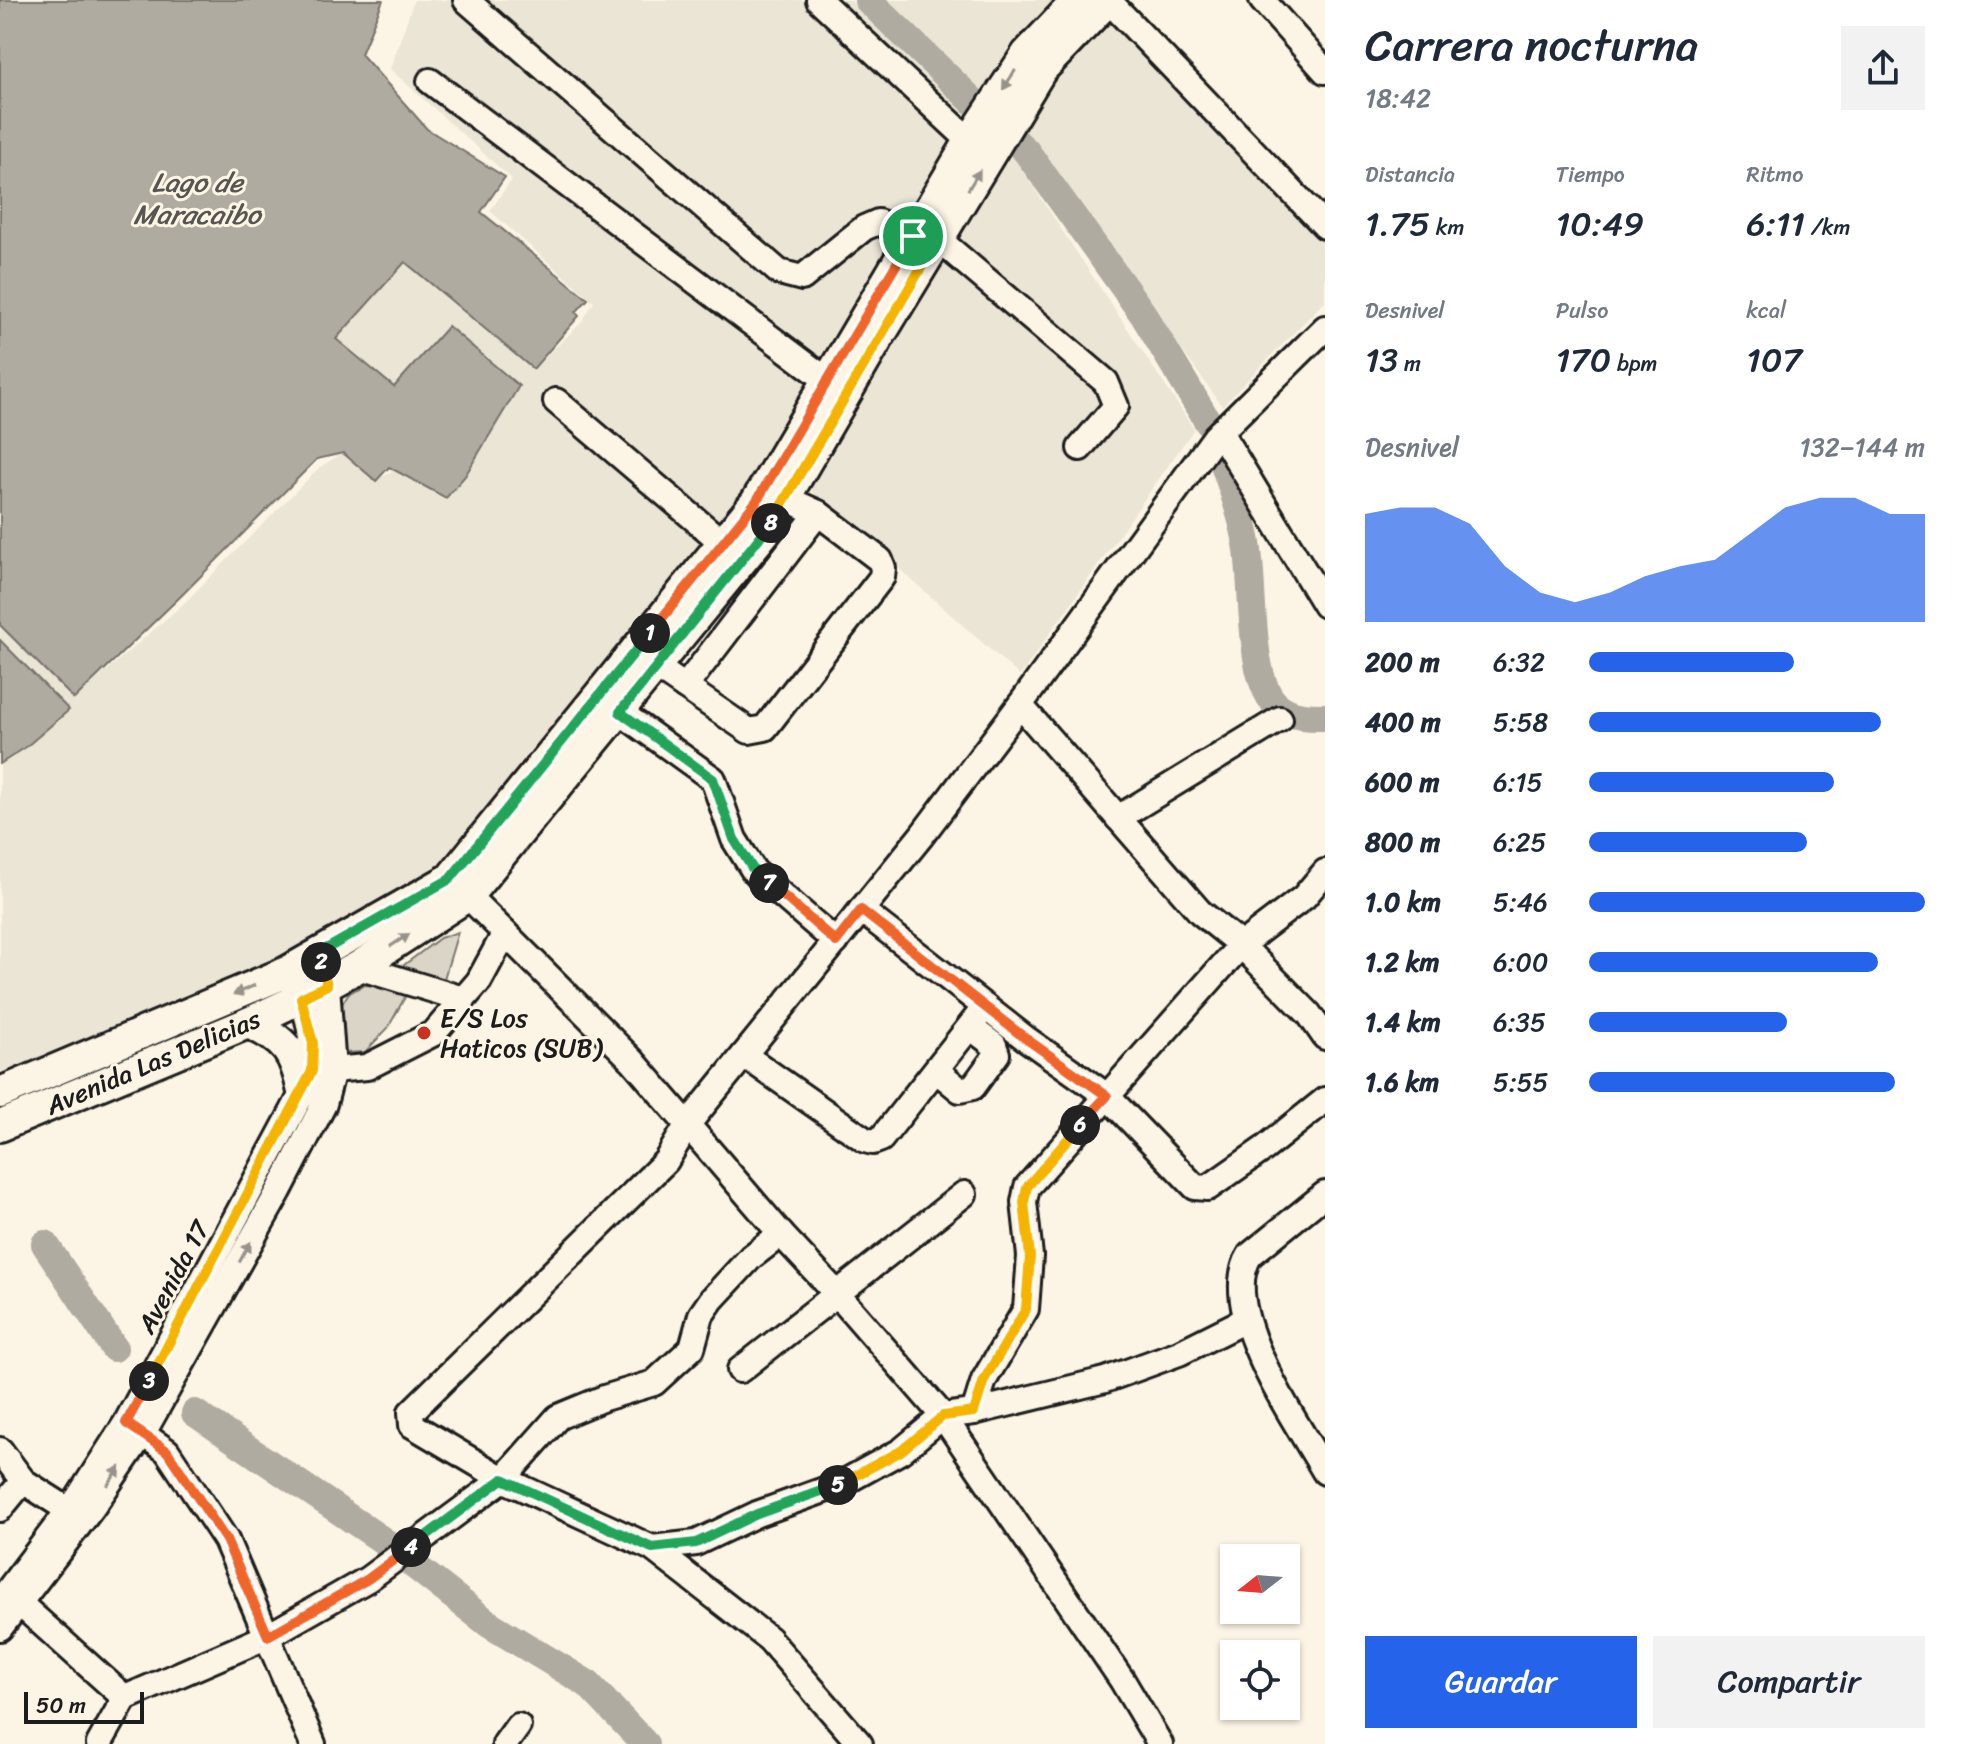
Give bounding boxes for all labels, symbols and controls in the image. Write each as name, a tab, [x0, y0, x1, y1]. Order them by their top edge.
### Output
text: Carrera nocturna	[1365, 6, 1698, 84]
button: share	[1841, 26, 1925, 110]
one-way arrow	[1002, 70, 1017, 91]
text: 18:42	[1365, 75, 1431, 121]
text: Distancia	[1365, 155, 1455, 194]
text: Tiempo	[1556, 155, 1625, 194]
text: Ritmo	[1746, 155, 1803, 194]
water label: Lago de Maracaibo	[133, 158, 262, 239]
one-way arrow	[967, 169, 981, 191]
text: 1.75	[1365, 194, 1430, 254]
text: 10:49	[1556, 194, 1644, 254]
text: 6:11	[1746, 194, 1805, 254]
pin	[879, 202, 947, 270]
text: km	[1430, 208, 1464, 247]
text: /km	[1805, 208, 1850, 247]
icon: arrive	[891, 214, 935, 258]
text: Desnivel	[1365, 291, 1445, 330]
text: Pulso	[1556, 291, 1608, 330]
text: kcal	[1746, 291, 1786, 330]
text: 13	[1365, 330, 1398, 390]
text: 170	[1556, 330, 1611, 390]
text: 107	[1746, 330, 1802, 390]
text: m	[1398, 344, 1421, 383]
text: bpm	[1611, 344, 1657, 383]
text: Desnivel	[1365, 424, 1459, 470]
text: 132–144 m	[1799, 424, 1925, 470]
pin: 8	[751, 503, 791, 543]
text: 8	[764, 503, 778, 542]
pin: 1	[630, 613, 670, 653]
text: 1	[645, 613, 655, 652]
text: 200 m	[1365, 639, 1440, 685]
text: 6:32	[1493, 639, 1545, 685]
text: 400 m	[1365, 699, 1441, 745]
text: 5:58	[1493, 699, 1548, 745]
text: 600 m	[1365, 759, 1439, 805]
text: 6:15	[1493, 759, 1543, 805]
text: 800 m	[1365, 819, 1440, 865]
text: 6:25	[1493, 819, 1547, 865]
pin: 7	[749, 863, 789, 903]
text: 7	[763, 863, 775, 902]
text: 1.0 km	[1365, 879, 1441, 925]
text: 5:46	[1493, 879, 1548, 925]
one-way arrow	[389, 934, 411, 948]
text: 1.2 km	[1365, 939, 1440, 985]
text: 6:00	[1493, 939, 1548, 985]
pin: 2	[301, 942, 341, 982]
text: 2	[315, 942, 327, 981]
one-way arrow	[232, 983, 256, 996]
place label: E/S Los Haticos (SUB)	[440, 995, 604, 1071]
street label: Avenida Las Delicias	[37, 996, 269, 1128]
text: 1.4 km	[1365, 999, 1441, 1045]
text: 6:35	[1493, 999, 1546, 1045]
marker: E/S Los Haticos (SUB)	[415, 1024, 433, 1042]
text: 1.6 km	[1365, 1059, 1439, 1105]
text: 5:55	[1493, 1059, 1549, 1105]
pin: 6	[1060, 1105, 1100, 1145]
text: 6	[1074, 1105, 1086, 1144]
street label: Avenida 17	[123, 1210, 223, 1343]
one-way arrow	[238, 1240, 252, 1263]
pin: 3	[129, 1361, 169, 1401]
text: 3	[143, 1361, 155, 1400]
pin: 5	[818, 1465, 858, 1505]
text: 5	[831, 1465, 845, 1504]
one-way arrow	[106, 1466, 121, 1487]
pin: 4	[391, 1527, 431, 1567]
text: 4	[404, 1527, 418, 1566]
north arrow	[1220, 1544, 1300, 1624]
map controls	[1220, 1544, 1300, 1720]
button: Guardar	[1365, 1636, 1637, 1728]
button: Compartir	[1653, 1636, 1925, 1728]
button: locate	[1220, 1640, 1300, 1720]
text: 50 m	[36, 1686, 86, 1725]
scale bar	[24, 1688, 144, 1724]

